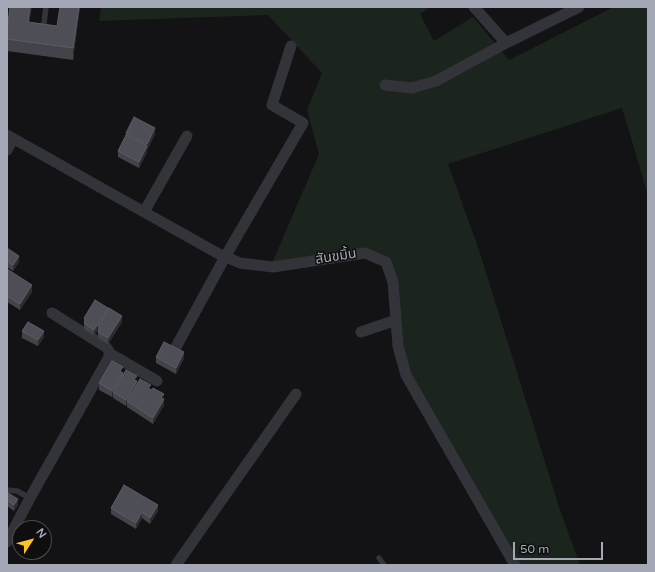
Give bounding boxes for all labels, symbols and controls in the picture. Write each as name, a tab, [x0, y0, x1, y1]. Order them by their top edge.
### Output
street label: สันขมิ้น	[314, 245, 358, 269]
north arrow	[12, 520, 52, 560]
text: N	[33, 526, 49, 541]
scale bar	[515, 534, 605, 560]
text: 50 m	[520, 542, 549, 556]

